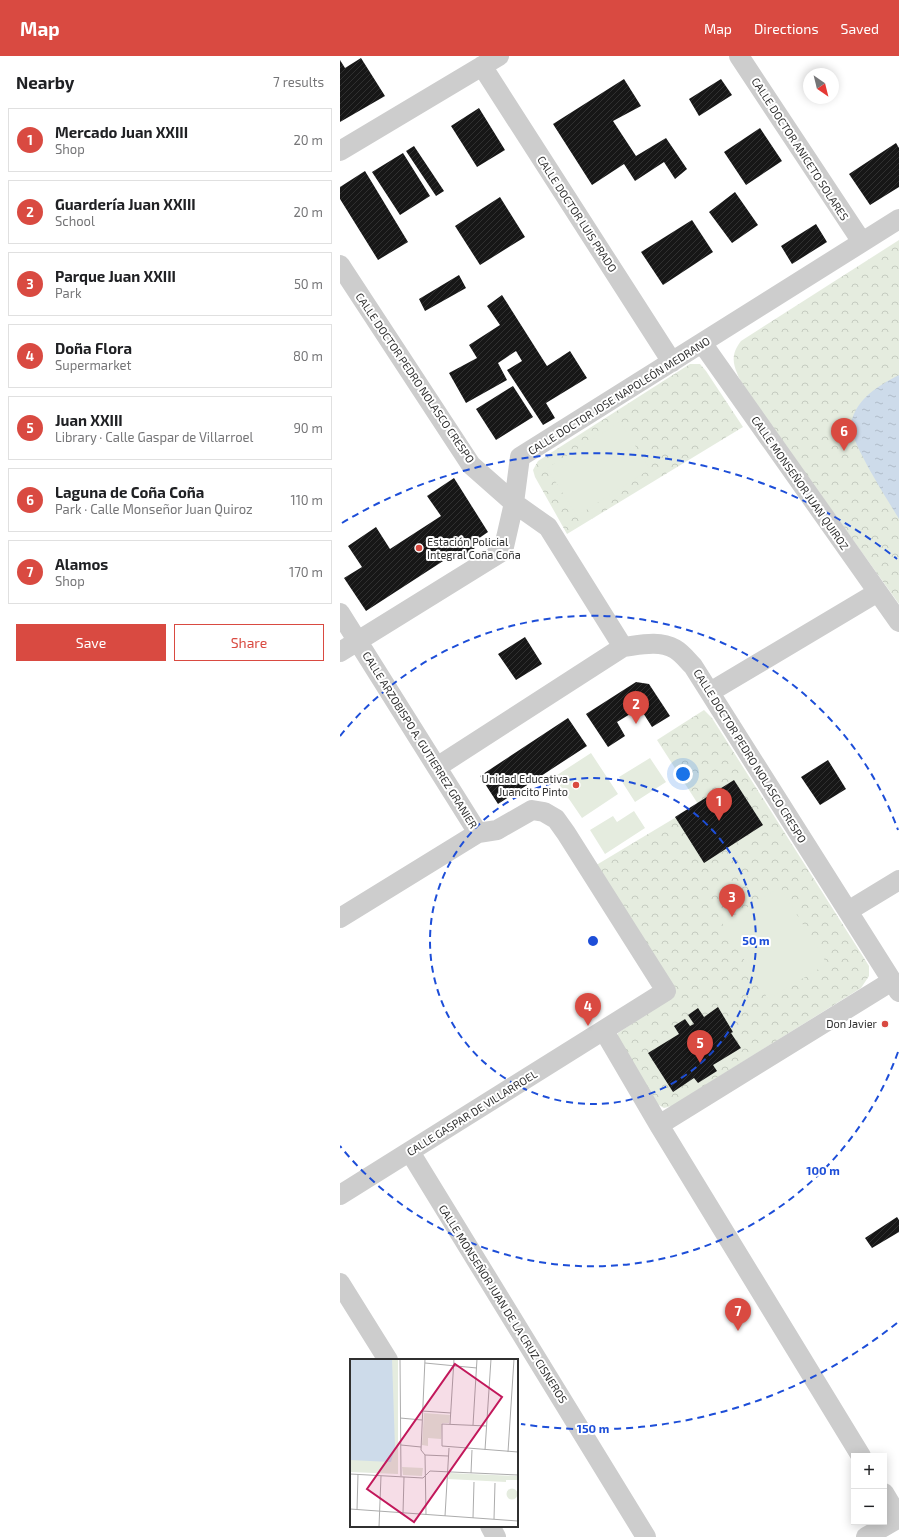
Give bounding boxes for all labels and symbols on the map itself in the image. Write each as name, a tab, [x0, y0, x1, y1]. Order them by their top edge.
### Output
north arrow	[803, 68, 839, 104]
street label: CALLE DOCTOR ANICETO SOLARES	[749, 75, 852, 223]
street label: CALLE DOCTOR LUIS PRADO	[535, 153, 620, 274]
street label: CALLE DOCTOR PEDRO NOLASCO CRESPO	[353, 290, 477, 465]
street label: CALLE DOCTOR JOSE NAPOLEÓN MEDRANO	[525, 334, 712, 457]
street label: CALLE MONSEÑOR JUAN QUIROZ	[748, 413, 852, 553]
pin: 6	[831, 418, 857, 451]
place label: Estación Policial Integral Coña Coña	[427, 535, 521, 561]
marker: Estación Policial Integral Coña Coña	[414, 543, 424, 553]
street label: CALLE ARZOBISPO A. GUTIERREZ GRANIER	[360, 649, 481, 831]
street label: CALLE DOCTOR PEDRO NOLASCO CRESPO	[691, 667, 810, 845]
pin: 2	[623, 691, 649, 724]
your location	[673, 764, 693, 784]
place label: Unidad Educativa Juancito Pinto	[482, 772, 568, 798]
marker: Unidad Educativa Juancito Pinto	[571, 780, 581, 790]
pin: 1	[706, 788, 732, 821]
pin: 3	[719, 884, 745, 917]
text: 50 m	[742, 933, 770, 947]
centre of rings	[586, 934, 600, 948]
pin: 4	[575, 993, 601, 1026]
place label: Don Javier	[826, 1017, 878, 1030]
marker: Don Javier	[880, 1019, 890, 1029]
pin: 5	[687, 1030, 713, 1063]
street label: CALLE GASPAR DE VILLARROEL	[404, 1067, 540, 1158]
text: 100 m	[806, 1163, 840, 1177]
street label: CALLE MONSEÑOR JUAN DE LA CRUZ CISNEROS	[437, 1202, 570, 1405]
pin: 7	[725, 1298, 751, 1331]
inset map	[350, 1359, 518, 1527]
text: 150 m	[577, 1421, 609, 1435]

